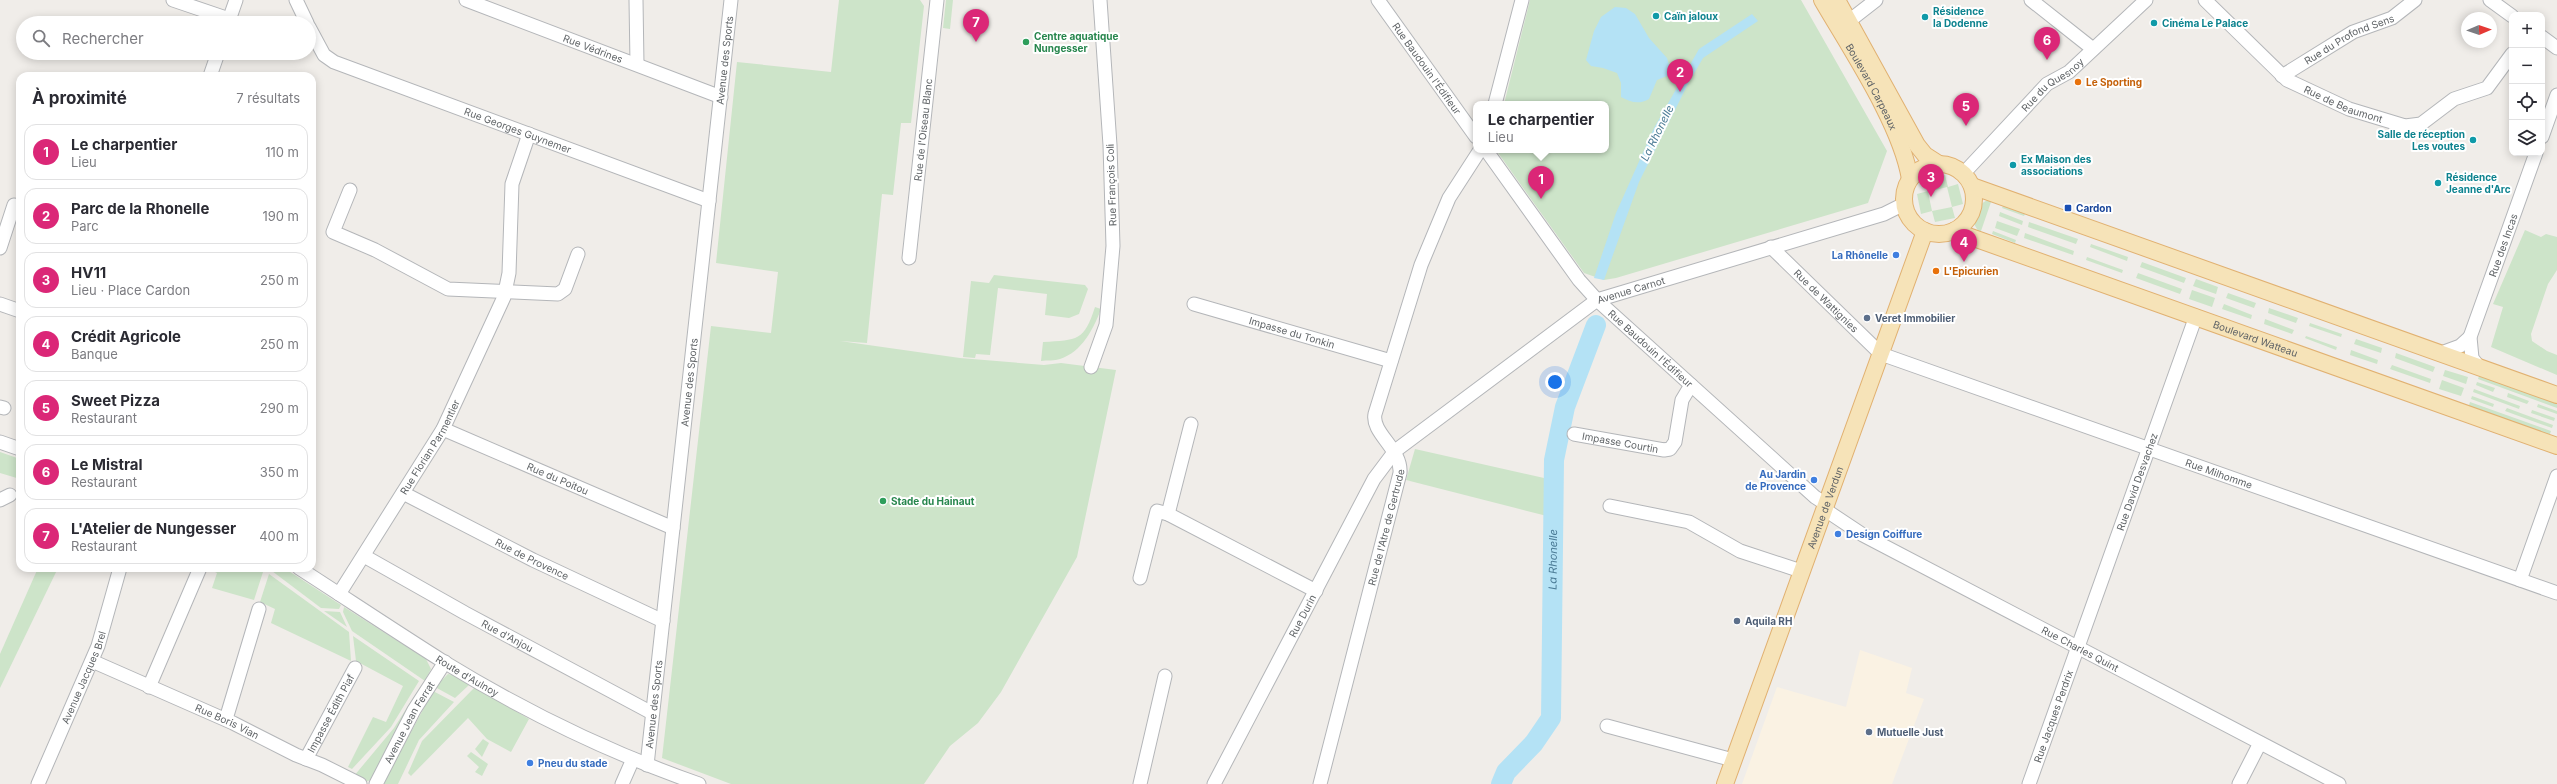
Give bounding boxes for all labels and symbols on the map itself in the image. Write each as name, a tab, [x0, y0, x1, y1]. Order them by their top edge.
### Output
place label: Résidence la Dodenne	[1933, 5, 1988, 29]
pin: 7	[963, 9, 989, 42]
place label: Caïn jaloux	[1664, 10, 1718, 22]
marker: Caïn jaloux	[1651, 11, 1661, 21]
marker: Résidence la Dodenne	[1920, 12, 1930, 22]
street label: Rue du Profond Sens	[2302, 12, 2396, 67]
north arrow	[2461, 12, 2497, 48]
street label: Avenue des Sports	[714, 15, 735, 105]
place label: Cinéma Le Palace	[2162, 17, 2248, 29]
marker: Cinéma Le Palace	[2149, 18, 2159, 28]
street label: Rue Baudouin l'Édifieur	[1390, 20, 1464, 117]
pin: 6	[2034, 27, 2060, 60]
place label: Centre aquatique Nungesser	[1034, 30, 1118, 55]
street label: Rue Védrines	[562, 32, 625, 65]
marker: Centre aquatique Nungesser	[1021, 37, 1031, 47]
street label: Boulevard Carpeaux	[1843, 41, 1900, 132]
street label: Rue du Quesnoy	[2019, 55, 2086, 114]
pin: 2	[1667, 59, 1693, 92]
place label: Le Sporting	[2086, 76, 2142, 89]
marker: Le Sporting	[2073, 77, 2083, 87]
street label: Rue de l'Oiseau Blanc	[911, 78, 934, 182]
street label: Rue de Beaumont	[2302, 83, 2385, 125]
pin: 5	[1953, 93, 1979, 126]
water label: La Rhonelle	[1637, 103, 1677, 163]
street label: Rue Georges Guynemer	[463, 105, 573, 156]
place label: Salle de réception Les voutes	[2378, 128, 2465, 152]
marker: Salle de réception Les voutes	[2468, 135, 2478, 145]
street label: Rue François Coli	[1104, 144, 1118, 226]
place label: Ex Maison des associations	[2021, 153, 2092, 177]
marker: Ex Maison des associations	[2008, 160, 2018, 170]
pin: 3	[1918, 164, 1944, 197]
pin: 1	[1528, 166, 1554, 199]
place label: Résidence Jeanne d'Arc	[2446, 171, 2511, 195]
marker: Résidence Jeanne d'Arc	[2433, 178, 2443, 188]
place label: Cardon	[2076, 202, 2112, 214]
marker: Cardon	[2063, 203, 2073, 213]
street label: Rue des Incas	[2486, 212, 2520, 279]
pin: 4	[1951, 229, 1977, 262]
place label: La Rhônelle	[1832, 249, 1888, 261]
marker: La Rhônelle	[1891, 250, 1901, 260]
place label: L'Epicurien	[1944, 265, 1998, 277]
marker: L'Epicurien	[1931, 266, 1941, 276]
street label: Rue de Wattignies	[1792, 267, 1861, 335]
street label: Avenue Carnot	[1596, 274, 1667, 306]
street label: Rue Baudouin l'Édifieur	[1606, 307, 1696, 390]
place label: Veret Immobilier	[1875, 312, 1955, 324]
marker: Veret Immobilier	[1862, 313, 1872, 323]
street label: Impasse du Tonkin	[1248, 314, 1336, 350]
street label: Boulevard Watteau	[2211, 318, 2299, 359]
street label: Avenue des Sports	[678, 337, 700, 427]
your location	[1545, 372, 1565, 392]
street label: Rue Florian Parmentier	[397, 397, 462, 496]
street label: Impasse Courtin	[1581, 430, 1659, 455]
street label: Rue David Desvachez	[2114, 431, 2160, 532]
street label: Rue Milhomme	[2184, 456, 2254, 491]
street label: Rue du Poitou	[525, 460, 590, 497]
street label: Avenue de Verdun	[1805, 465, 1845, 550]
place label: Au Jardin de Provence	[1745, 468, 1806, 492]
street label: Rue de l'Atre de Gertrude	[1365, 469, 1406, 587]
marker: Au Jardin de Provence	[1809, 475, 1819, 485]
place label: Stade du Hainaut	[891, 495, 975, 507]
marker: Stade du Hainaut	[878, 496, 888, 506]
place label: Design Coiffure	[1846, 528, 1922, 541]
water label: La Rhonelle	[1545, 529, 1560, 590]
marker: Design Coiffure	[1833, 529, 1843, 539]
street label: Rue de Provence	[493, 536, 571, 582]
street label: Rue Durin	[1286, 592, 1318, 639]
place label: Aquila RH	[1745, 615, 1792, 627]
marker: Aquila RH	[1732, 616, 1742, 626]
street label: Rue d'Anjou	[480, 617, 535, 654]
street label: Rue Charles Quint	[2040, 624, 2121, 674]
street label: Avenue Jacques Brel	[59, 630, 108, 726]
street label: Route d'Aulnoy	[434, 652, 501, 699]
street label: Avenue des Sports	[643, 659, 664, 749]
street label: Rue Jacques Perdrix	[2031, 668, 2075, 764]
street label: Impasse Édith Piaf	[305, 672, 357, 754]
street label: Avenue Jean Ferrat	[382, 679, 437, 765]
street label: Rue Boris Vian	[194, 701, 261, 741]
place label: Mutuelle Just	[1877, 726, 1944, 738]
marker: Mutuelle Just	[1864, 727, 1874, 737]
place label: Pneu du stade	[538, 757, 608, 769]
marker: Pneu du stade	[525, 758, 535, 768]

